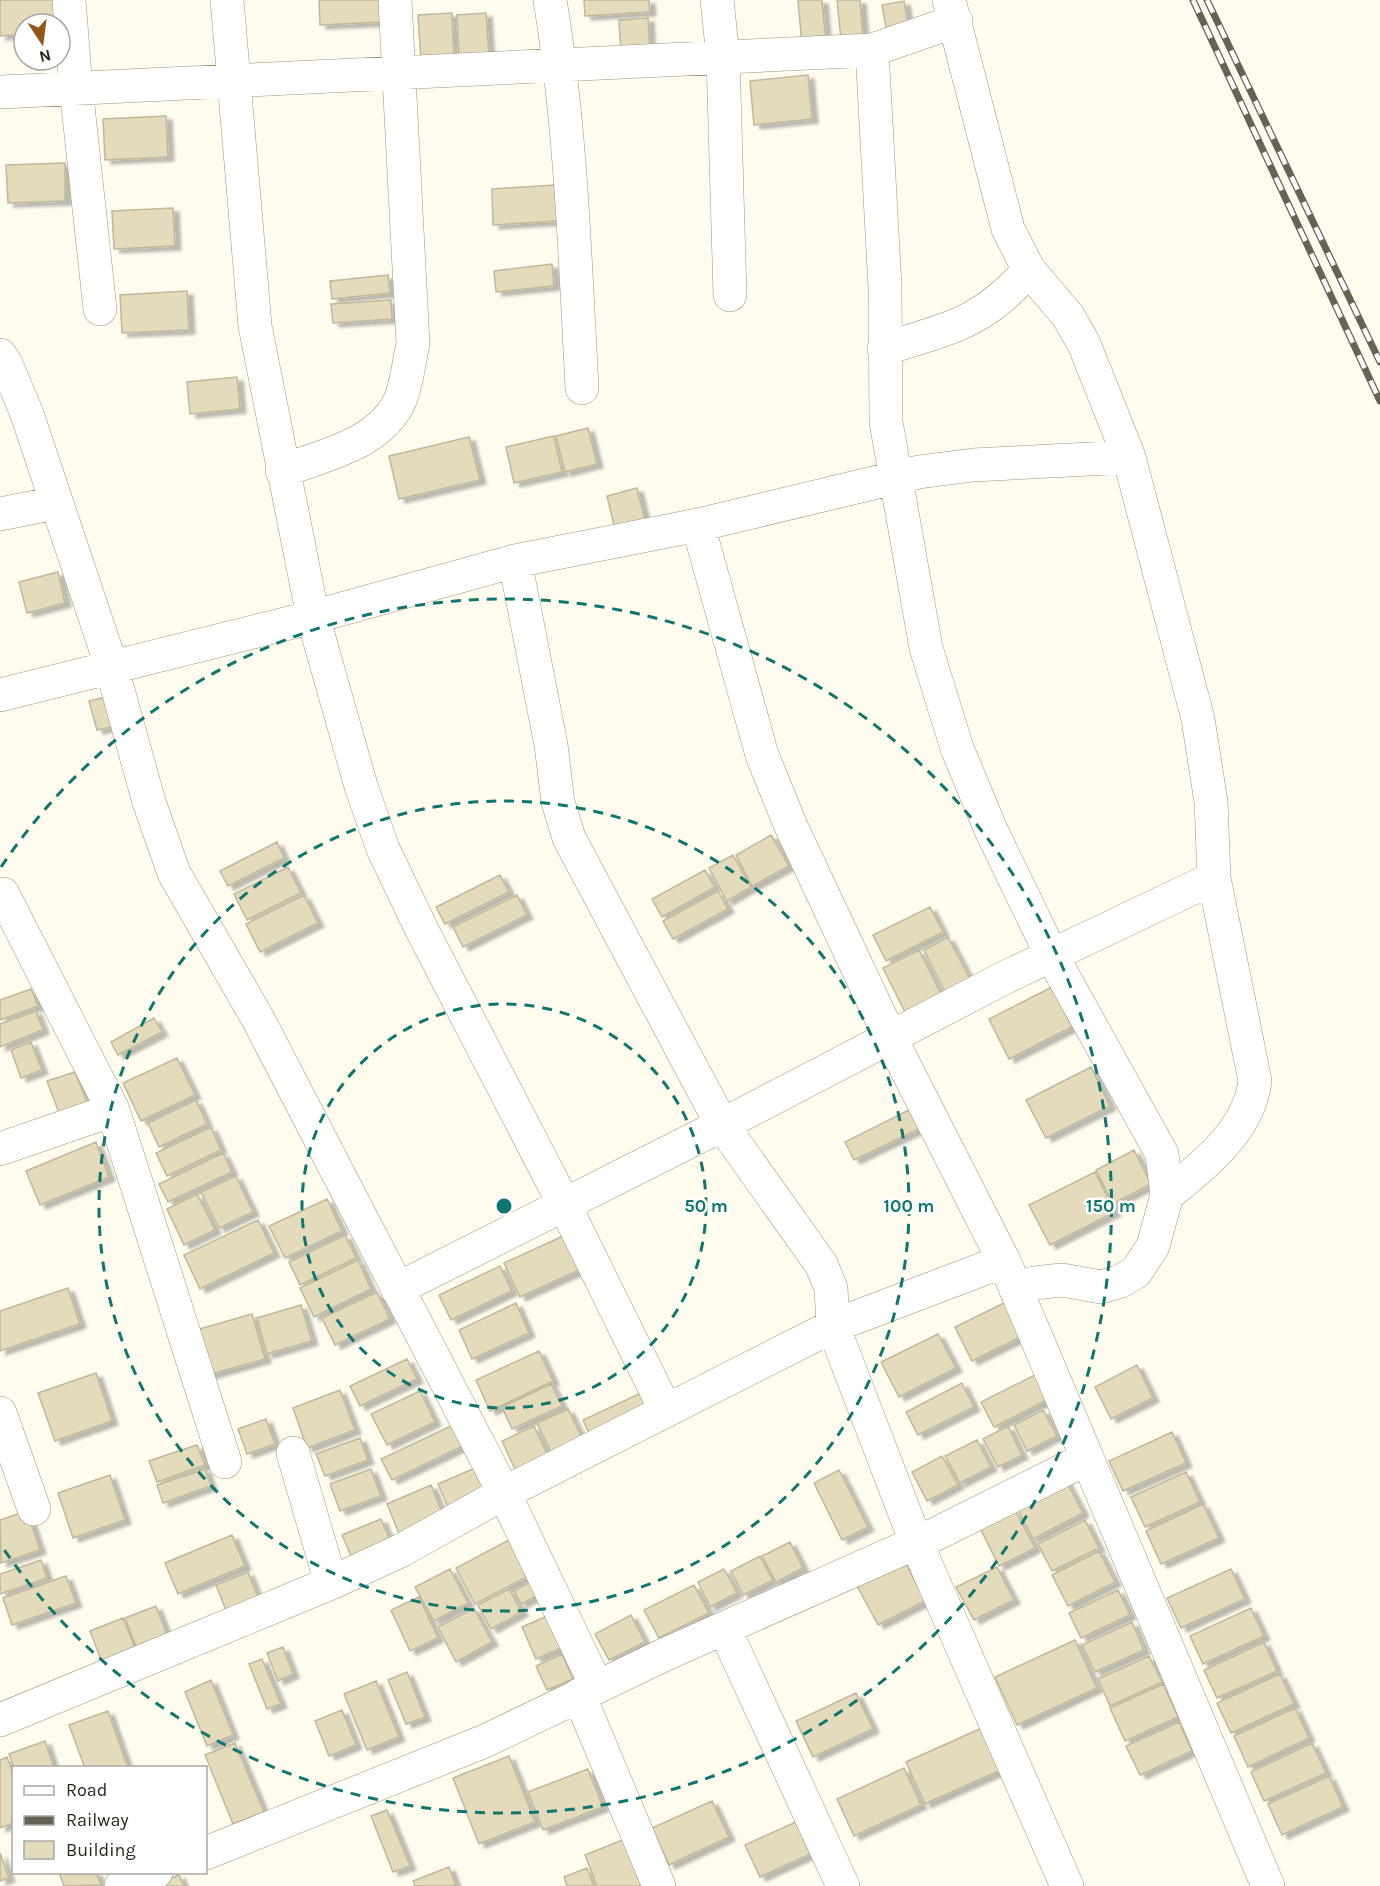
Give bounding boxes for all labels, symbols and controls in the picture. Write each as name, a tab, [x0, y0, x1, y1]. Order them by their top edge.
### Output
north arrow	[12, 12, 72, 72]
text: N	[38, 46, 53, 67]
text: 50 m	[684, 1195, 728, 1217]
text: 100 m	[884, 1195, 934, 1217]
text: 150 m	[1086, 1195, 1136, 1217]
centre of rings	[494, 1196, 514, 1216]
legend	[12, 1766, 207, 1874]
text: Road	[66, 1779, 107, 1801]
text: Railway	[66, 1809, 129, 1831]
text: Building	[66, 1839, 136, 1861]

